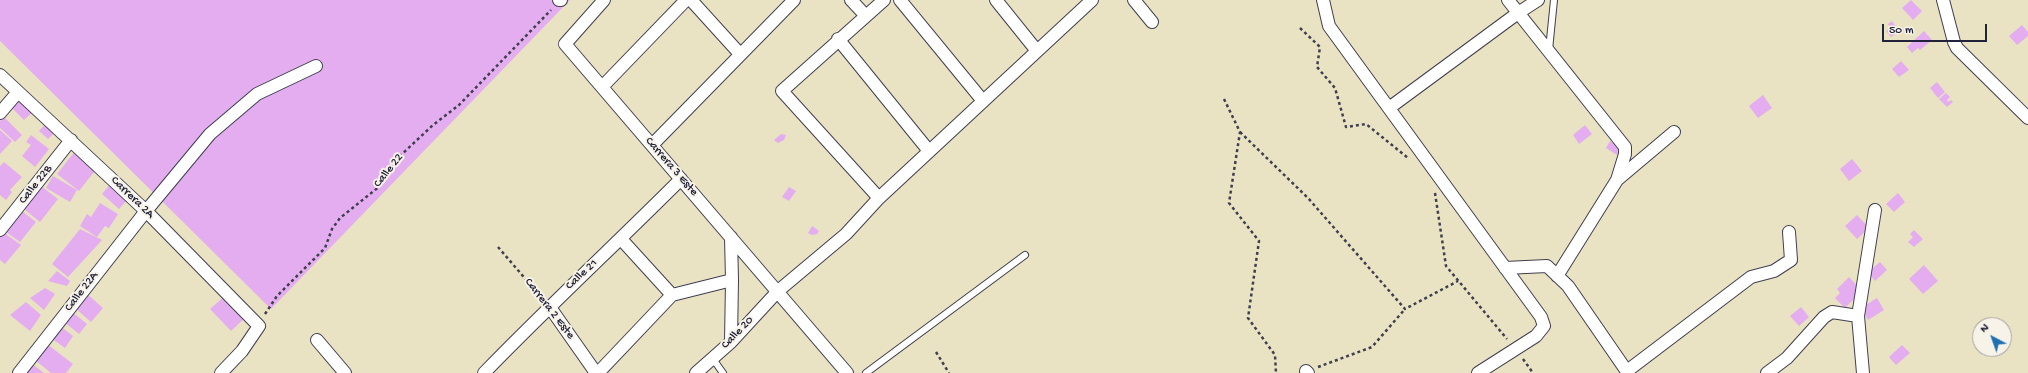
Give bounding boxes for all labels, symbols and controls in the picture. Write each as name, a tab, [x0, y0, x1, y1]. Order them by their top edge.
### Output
scale bar	[1884, 16, 1989, 42]
text: 50 m	[1889, 24, 1914, 38]
street label: Carrera 3 Este	[641, 134, 701, 200]
street label: Calle 22	[371, 151, 407, 191]
street label: Calle 22B	[16, 163, 56, 207]
street label: Carrera 2A	[107, 174, 157, 222]
street label: Calle 21	[563, 257, 601, 293]
street label: Calle 22A	[62, 269, 102, 315]
street label: Carrera 2 Este	[521, 276, 577, 342]
street label: Calle 20	[719, 314, 757, 352]
north arrow	[1972, 317, 2012, 357]
text: N	[1978, 322, 1991, 336]

